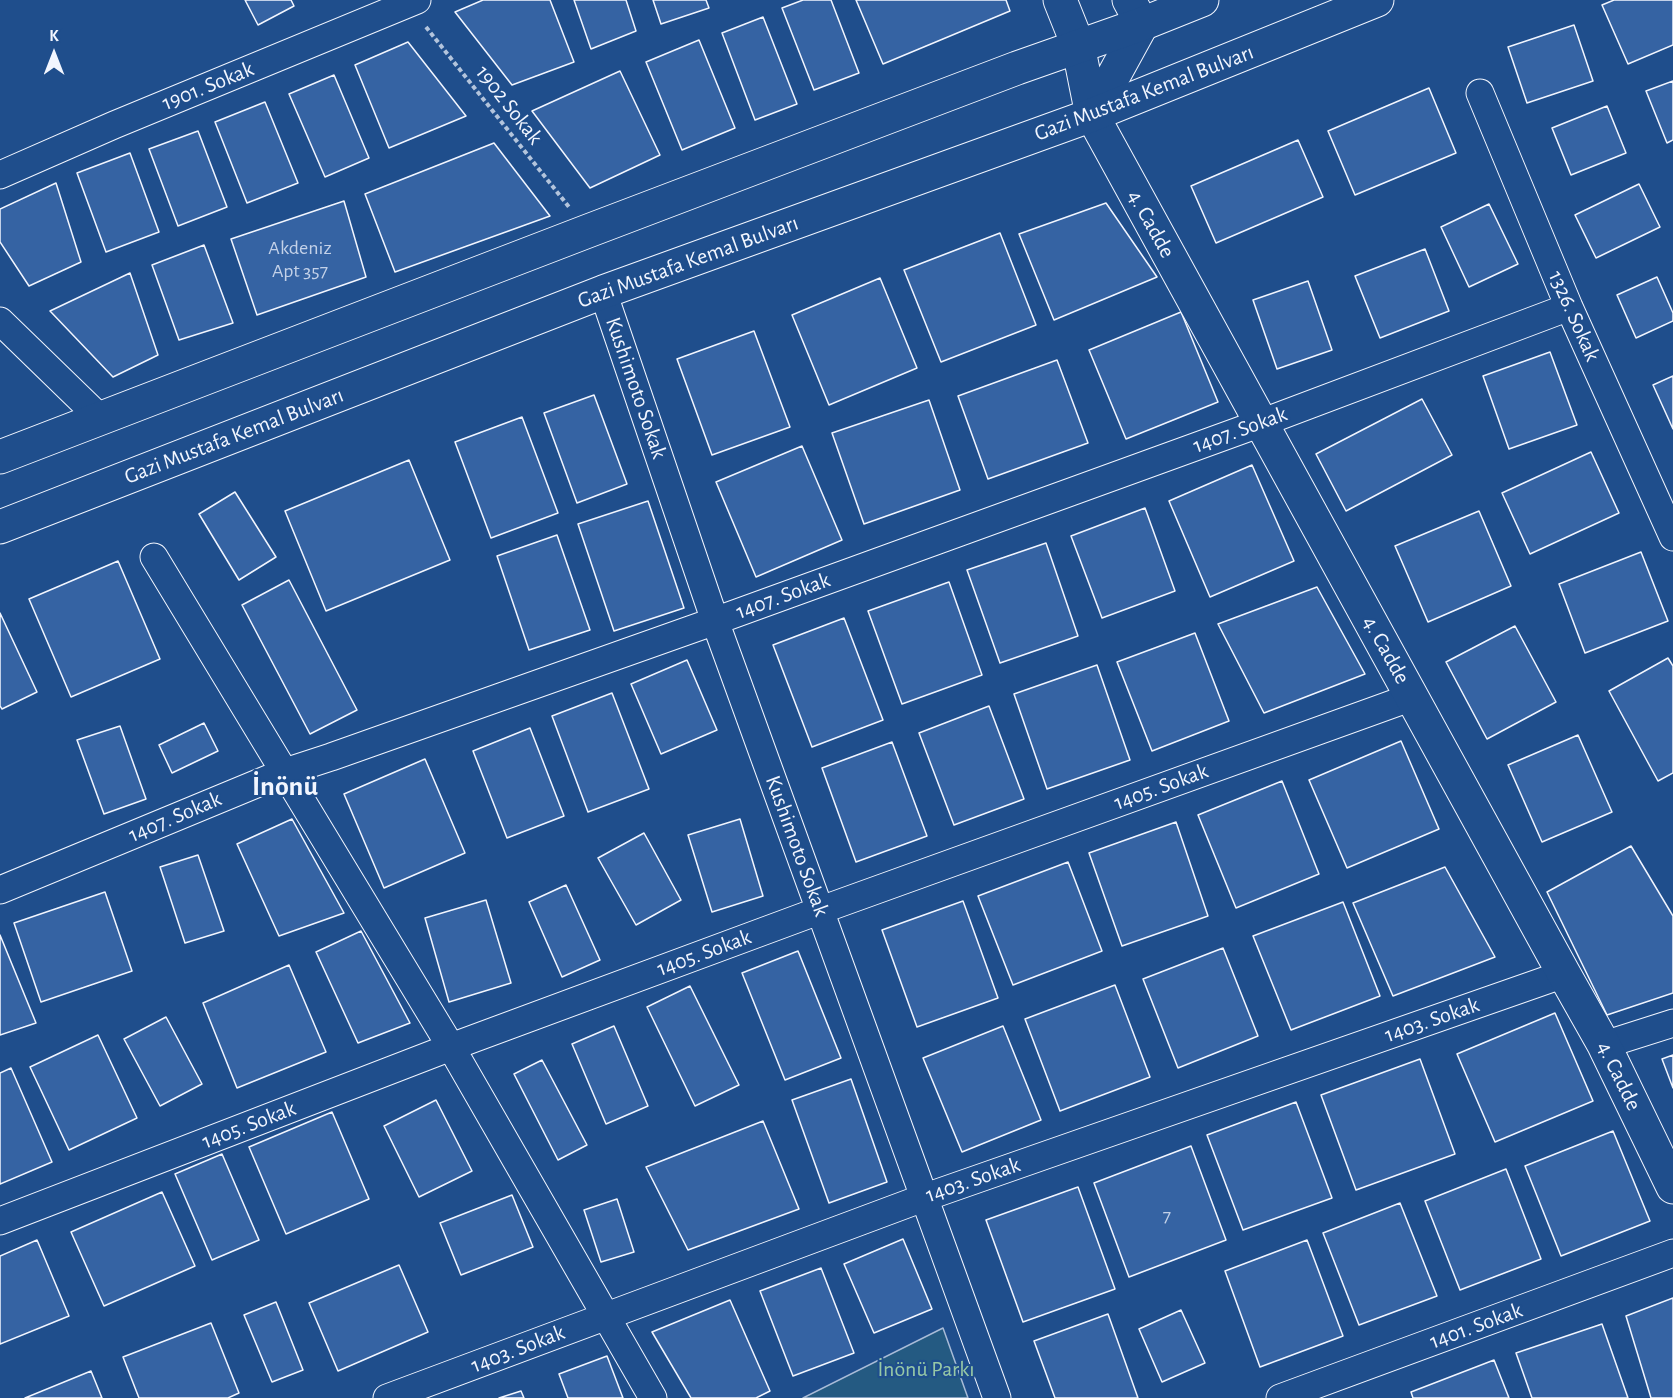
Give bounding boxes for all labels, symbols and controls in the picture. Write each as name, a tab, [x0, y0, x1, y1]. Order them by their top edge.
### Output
north arrow	[24, 24, 84, 84]
text: K	[49, 28, 59, 44]
street label: Gazi Mustafa Kemal Bulvarı	[1031, 39, 1257, 147]
street label: 1901. Sokak	[158, 56, 258, 116]
street label: 1902 Sokak	[470, 60, 548, 150]
street label: 4. Cadde	[1122, 185, 1180, 263]
street label: Gazi Mustafa Kemal Bulvarı	[574, 210, 802, 314]
house number: Akdeniz Apt 357	[268, 236, 332, 283]
street label: 1326. Sokak	[1542, 267, 1606, 365]
street label: Kushimoto Sokak	[599, 314, 673, 462]
street label: Gazi Mustafa Kemal Bulvarı	[121, 382, 347, 490]
street label: 1407. Sokak	[1189, 401, 1291, 459]
street label: 1407. Sokak	[732, 567, 834, 625]
street label: 4. Cadde	[1357, 611, 1415, 689]
street label: 1405. Sokak	[1110, 758, 1212, 816]
district label: İnönü	[252, 770, 318, 804]
street label: Kushimoto Sokak	[759, 772, 835, 920]
street label: 1407. Sokak	[125, 786, 225, 848]
street label: 1405. Sokak	[653, 924, 755, 982]
street label: 1403. Sokak	[1381, 992, 1483, 1048]
street label: 4. Cadde	[1591, 1037, 1647, 1115]
street label: 1405. Sokak	[198, 1095, 300, 1155]
street label: 1403. Sokak	[922, 1152, 1024, 1208]
house number: 7	[1163, 1204, 1171, 1228]
street label: 1401. Sokak	[1426, 1297, 1526, 1355]
street label: 1403. Sokak	[468, 1319, 568, 1379]
park label: İnönü Parkı	[877, 1356, 975, 1382]

